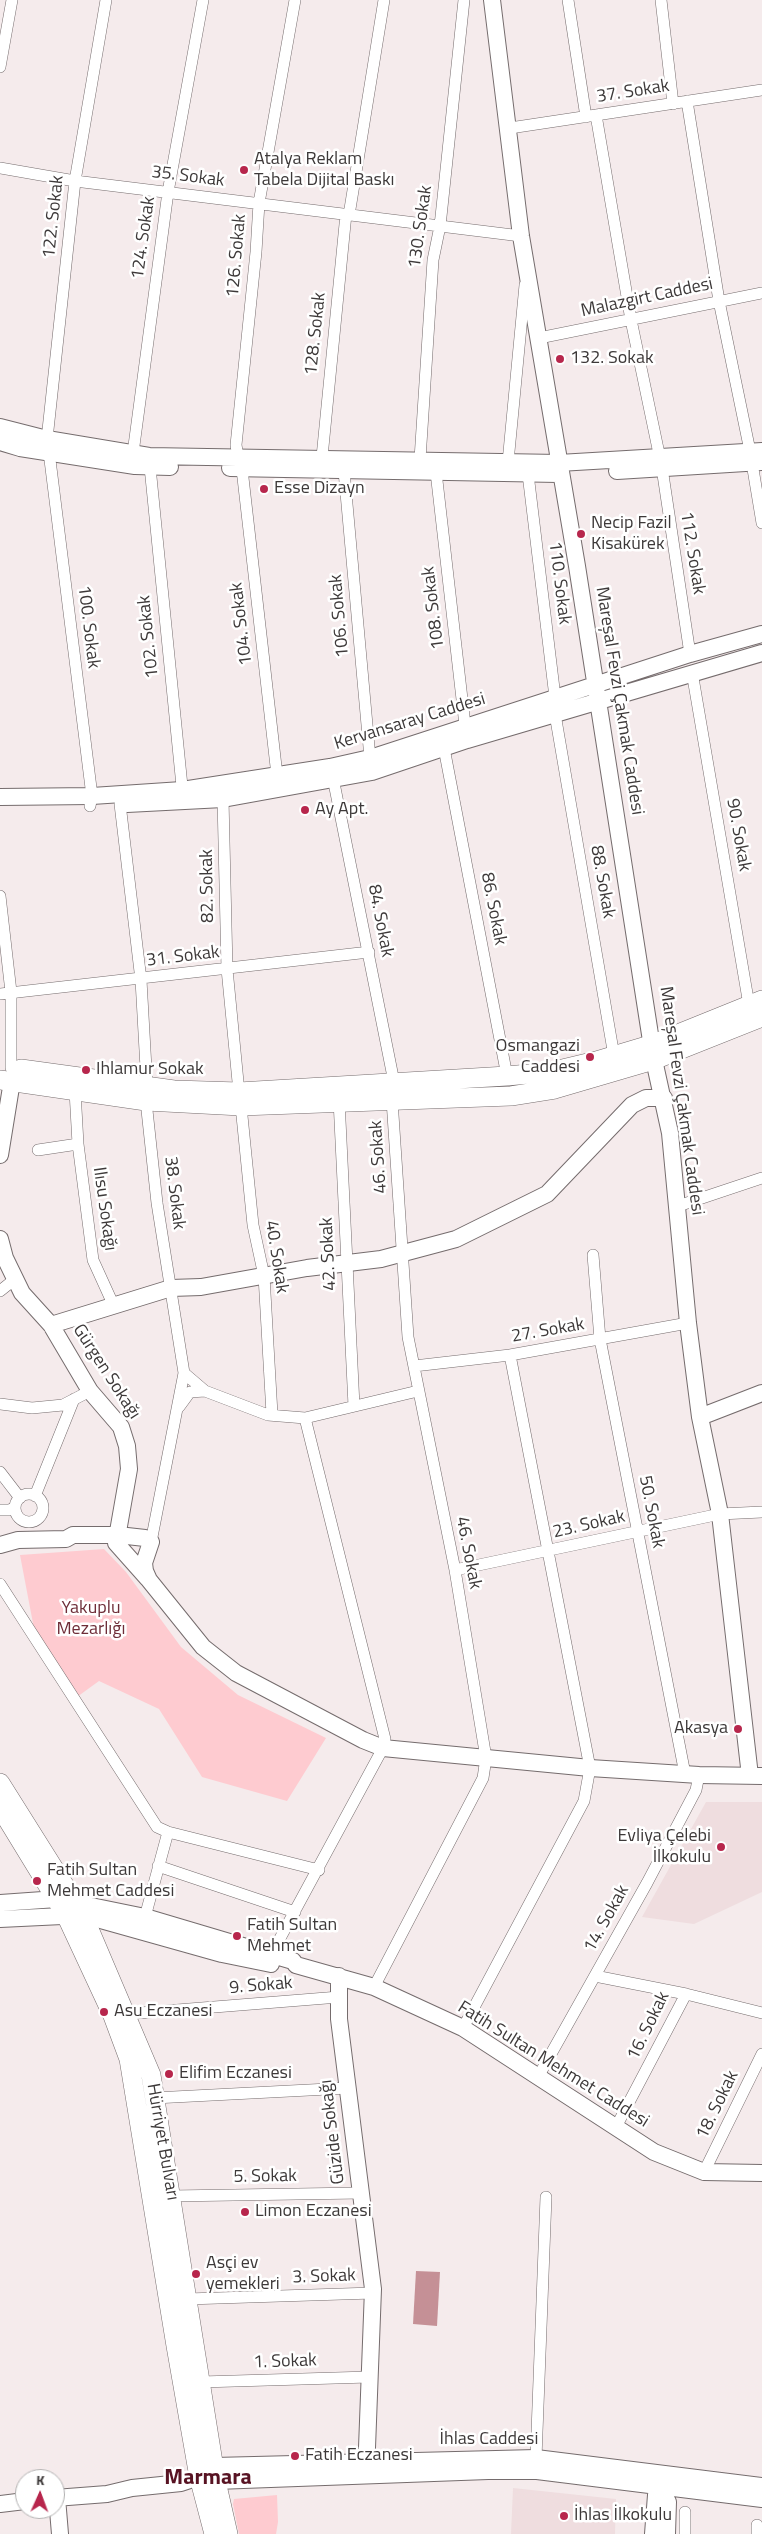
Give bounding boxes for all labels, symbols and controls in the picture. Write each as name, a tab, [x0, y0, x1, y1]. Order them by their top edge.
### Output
street label: 37. Sokak	[595, 76, 671, 108]
place label: Atalya Reklam Tabela Dijital Baskı	[254, 149, 395, 192]
street label: 35. Sokak	[150, 162, 226, 192]
marker: Atalya Reklam Tabela Dijital Baskı	[238, 164, 250, 176]
street label: 122. Sokak	[39, 174, 69, 260]
street label: 130. Sokak	[404, 184, 438, 270]
street label: 124. Sokak	[127, 195, 161, 281]
street label: 126. Sokak	[223, 213, 251, 299]
street label: Malazgirt Caddesi	[579, 273, 715, 323]
street label: 128. Sokak	[301, 291, 331, 377]
place label: 132. Sokak	[570, 348, 654, 370]
marker: 132. Sokak	[554, 353, 566, 365]
place label: Esse Dizayn	[274, 478, 365, 500]
marker: Esse Dizayn	[258, 483, 270, 495]
street label: 112. Sokak	[675, 510, 709, 596]
place label: Necip Fazil Kisakürek	[591, 513, 672, 556]
marker: Necip Fazil Kisakürek	[575, 528, 587, 540]
street label: 110. Sokak	[543, 540, 575, 626]
street label: 108. Sokak	[418, 565, 450, 651]
street label: 106. Sokak	[326, 573, 354, 659]
street label: 104. Sokak	[226, 581, 258, 667]
street label: 100. Sokak	[72, 584, 104, 670]
street label: Mareşal Fevzi Çakmak Caddesi	[590, 585, 648, 817]
street label: 102. Sokak	[134, 594, 164, 680]
street label: Kervansaray Caddesi	[332, 689, 488, 755]
street label: 90. Sokak	[721, 797, 755, 873]
place label: Ay Apt.	[315, 799, 368, 821]
marker: Ay Apt.	[299, 804, 311, 816]
street label: 88. Sokak	[585, 844, 619, 920]
street label: 82. Sokak	[197, 849, 219, 923]
street label: 86. Sokak	[475, 871, 511, 947]
street label: 84. Sokak	[362, 883, 398, 959]
street label: 31. Sokak	[145, 942, 221, 972]
street label: Mareşal Fevzi Çakmak Caddesi	[654, 985, 708, 1217]
place label: Osmangazi Caddesi	[496, 1036, 580, 1078]
marker: Osmangazi Caddesi	[584, 1051, 596, 1063]
place label: Ihlamur Sokak	[96, 1059, 204, 1081]
marker: Ihlamur Sokak	[80, 1064, 92, 1076]
street label: 46. Sokak	[366, 1120, 392, 1194]
street label: 38. Sokak	[159, 1155, 189, 1231]
street label: Ilısu Sokağı	[87, 1166, 121, 1252]
street label: 42. Sokak	[316, 1217, 342, 1291]
street label: 40. Sokak	[260, 1219, 292, 1295]
street label: 27. Sokak	[510, 1314, 586, 1348]
street label: Gürgen Sokağı	[67, 1321, 145, 1423]
street label: 50. Sokak	[633, 1474, 669, 1550]
street label: 23. Sokak	[551, 1506, 627, 1544]
street label: 46. Sokak	[450, 1515, 486, 1591]
park label: Yakuplu Mezarlığı	[57, 1598, 125, 1640]
place label: Akasya	[674, 1718, 728, 1740]
marker: Akasya	[732, 1723, 744, 1735]
place label: Evliya Çelebi İlkokulu	[618, 1826, 711, 1868]
marker: Evliya Çelebi İlkokulu	[715, 1841, 727, 1853]
place label: Fatih Sultan Mehmet Caddesi	[47, 1860, 174, 1902]
marker: Fatih Sultan Mehmet Caddesi	[31, 1875, 43, 1887]
street label: 14. Sokak	[580, 1882, 634, 1956]
place label: Fatih Sultan Mehmet	[247, 1915, 337, 1958]
marker: Fatih Sultan Mehmet	[231, 1930, 243, 1942]
street label: 9. Sokak	[228, 1972, 294, 2000]
street label: 16. Sokak	[623, 1988, 675, 2064]
street label: Fatih Sultan Mehmet Caddesi	[453, 1997, 653, 2133]
place label: Asu Eczanesi	[114, 2001, 213, 2023]
marker: Asu Eczanesi	[98, 2006, 110, 2018]
place label: Elifim Eczanesi	[179, 2063, 292, 2085]
street label: 18. Sokak	[692, 2067, 744, 2143]
marker: Elifim Eczanesi	[163, 2068, 175, 2080]
street label: Güzide Sokağı	[316, 2078, 350, 2186]
street label: Hürriyet Bulvarı	[141, 2082, 183, 2202]
street label: 5. Sokak	[233, 2166, 297, 2188]
place label: Limon Eczanesi	[255, 2201, 372, 2223]
marker: Limon Eczanesi	[239, 2206, 251, 2218]
place label: Asçi ev yemekleri	[206, 2253, 280, 2296]
street label: 3. Sokak	[292, 2265, 356, 2289]
marker: Asçi ev yemekleri	[190, 2268, 202, 2280]
street label: 1. Sokak	[253, 2350, 317, 2374]
street label: İhlas Caddesi	[440, 2429, 538, 2451]
place label: Fatih Eczanesi	[305, 2445, 413, 2467]
marker: Fatih Eczanesi	[289, 2450, 301, 2462]
district label: Marmara	[164, 2466, 252, 2492]
north arrow	[15, 2469, 65, 2519]
text: K	[36, 2469, 45, 2490]
place label: İhlas İlkokulu	[574, 2505, 672, 2527]
marker: İhlas İlkokulu	[558, 2510, 570, 2522]

